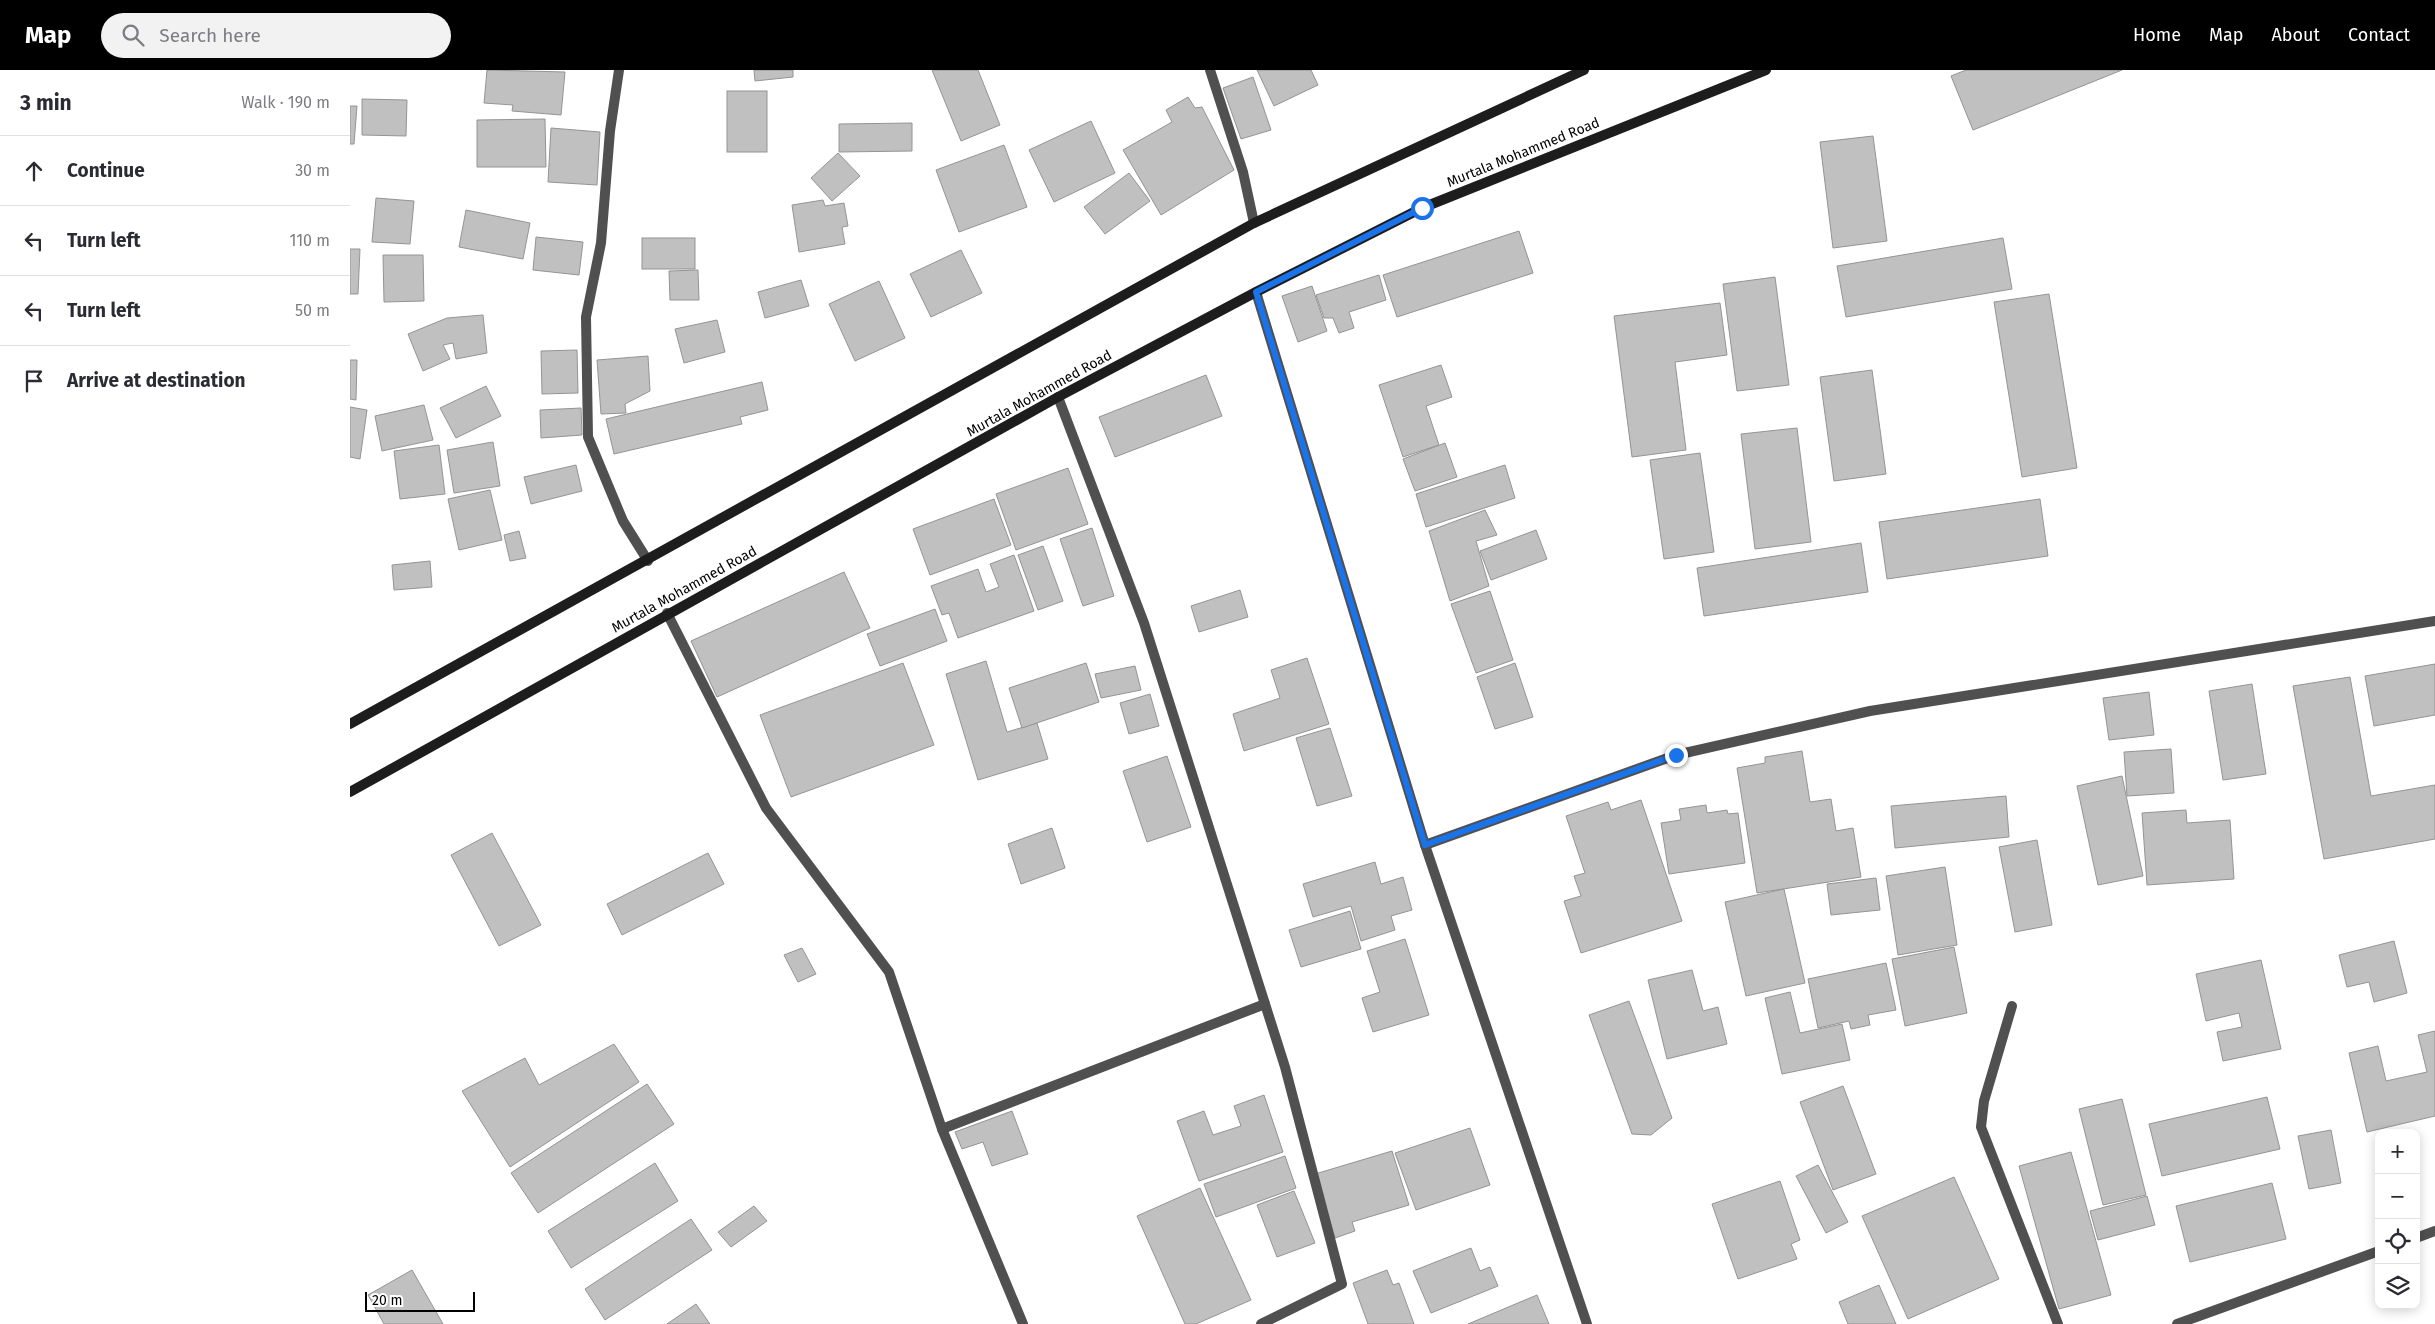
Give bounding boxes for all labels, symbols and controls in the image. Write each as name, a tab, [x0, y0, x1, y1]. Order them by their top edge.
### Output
search box	[101, 13, 451, 58]
text: Map	[25, 21, 71, 49]
icon: search	[119, 21, 147, 49]
text: Search here	[159, 24, 261, 47]
text: Home	[2133, 24, 2181, 46]
text: Map	[2209, 24, 2243, 46]
text: About	[2271, 24, 2320, 46]
text: Contact	[2348, 24, 2410, 46]
text: 3 min	[20, 90, 72, 116]
text: Walk · 190 m	[241, 93, 330, 112]
street label: Murtala Mohammed Road	[1444, 114, 1602, 191]
icon: ahead	[20, 157, 48, 185]
text: Continue	[67, 159, 145, 182]
text: 30 m	[295, 161, 330, 180]
route start	[1411, 197, 1434, 220]
icon: left	[20, 227, 48, 255]
text: Turn left	[67, 229, 141, 252]
text: 110 m	[289, 231, 330, 250]
icon: left	[20, 297, 48, 325]
text: Turn left	[67, 299, 141, 322]
text: 50 m	[295, 301, 330, 320]
street label: Murtala Mohammed Road	[964, 346, 1115, 440]
icon: arrive	[20, 367, 48, 395]
text: Arrive at destination	[67, 369, 246, 392]
street label: Murtala Mohammed Road	[609, 542, 760, 636]
route end	[1665, 744, 1688, 767]
map controls	[2375, 1129, 2420, 1309]
button: +	[2375, 1129, 2420, 1174]
button: −	[2375, 1174, 2420, 1219]
button: locate	[2375, 1219, 2420, 1264]
button: layers	[2375, 1264, 2420, 1309]
scale bar	[365, 1289, 475, 1312]
text: 20 m	[372, 1292, 402, 1309]

